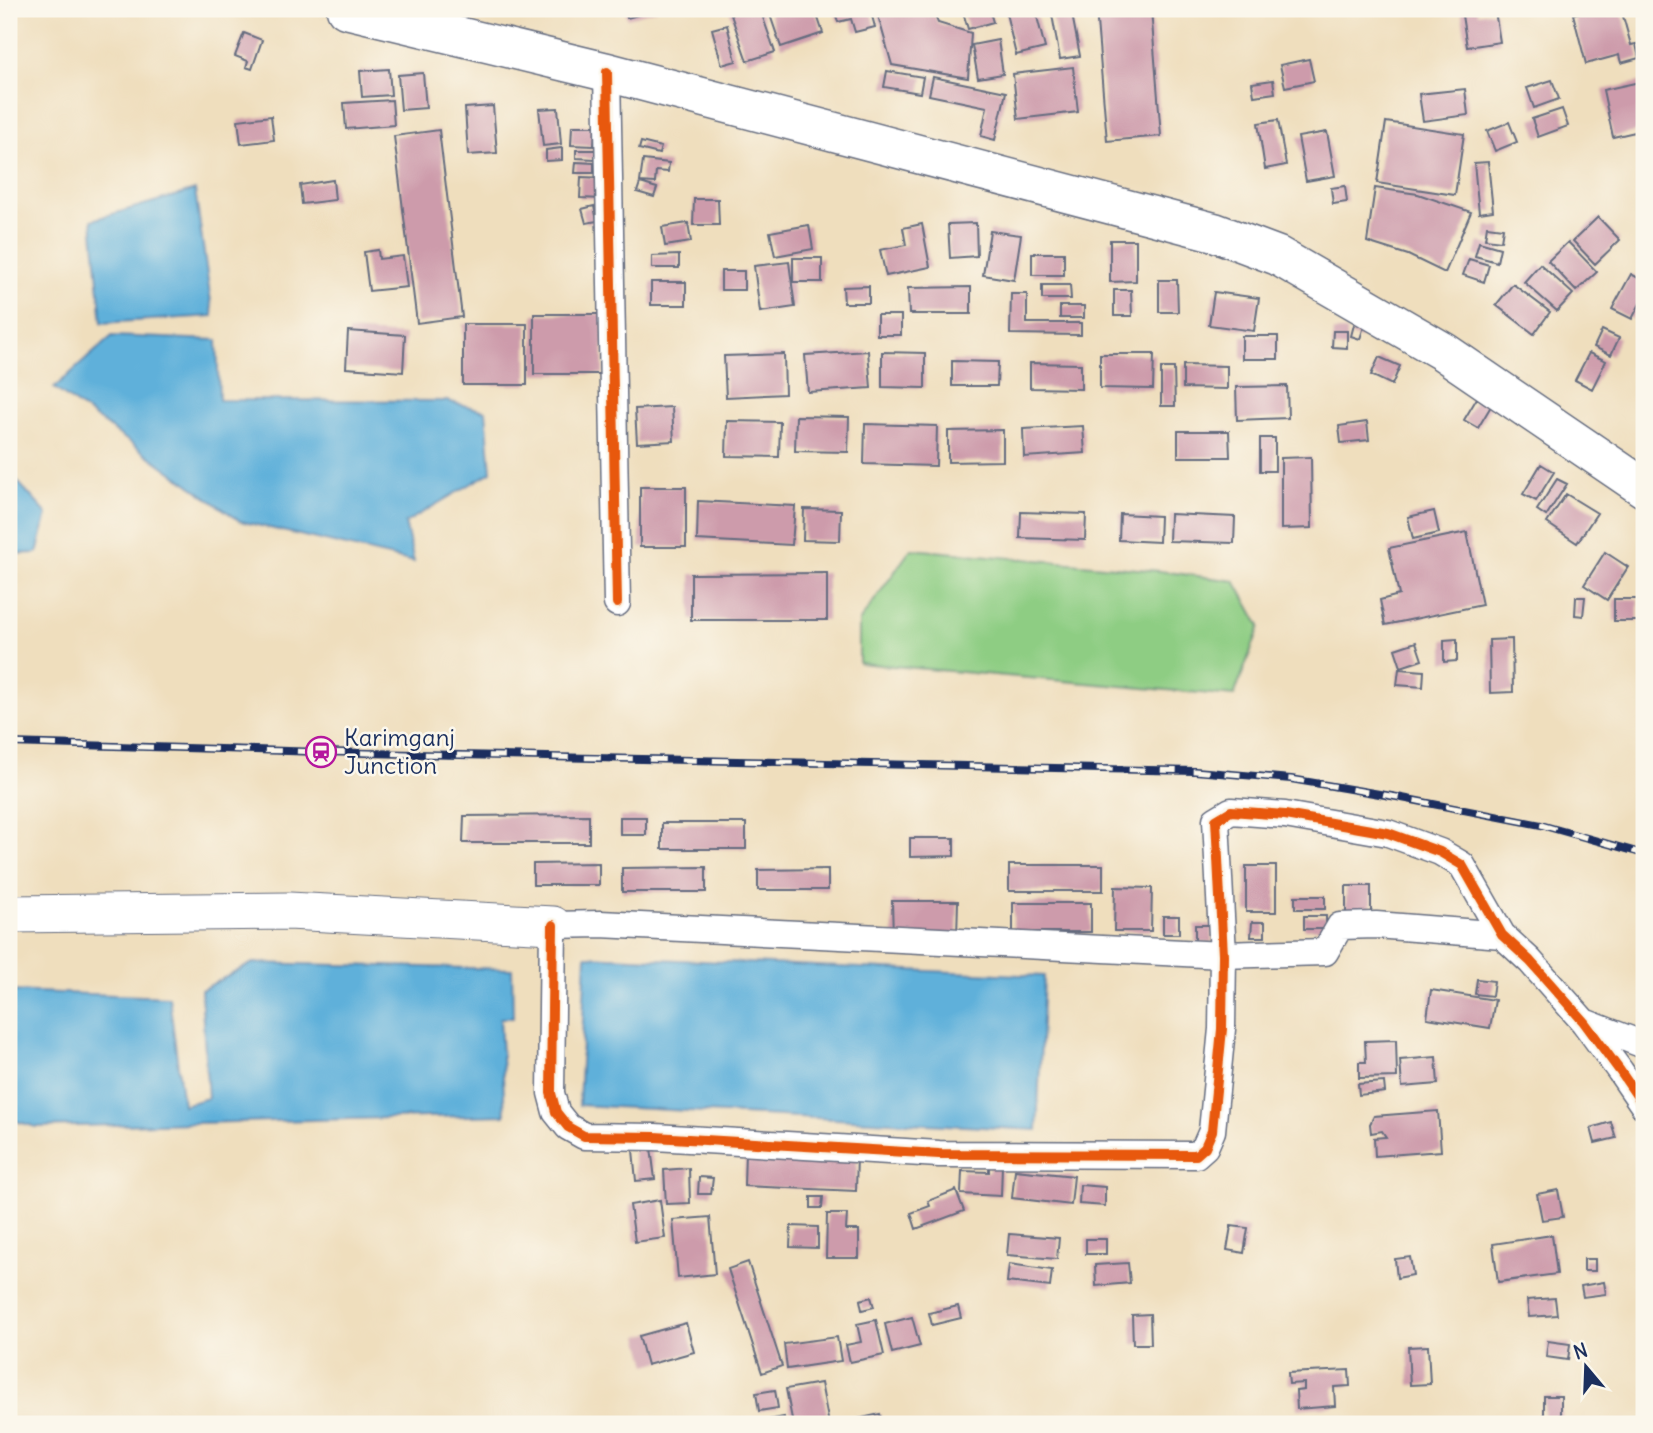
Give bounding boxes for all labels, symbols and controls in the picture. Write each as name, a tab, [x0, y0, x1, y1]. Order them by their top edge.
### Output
place label: Karimganj Junction	[344, 722, 455, 780]
station icon: Karimganj Junction	[304, 735, 338, 769]
north arrow	[1552, 1332, 1622, 1402]
text: N	[1570, 1337, 1591, 1364]

